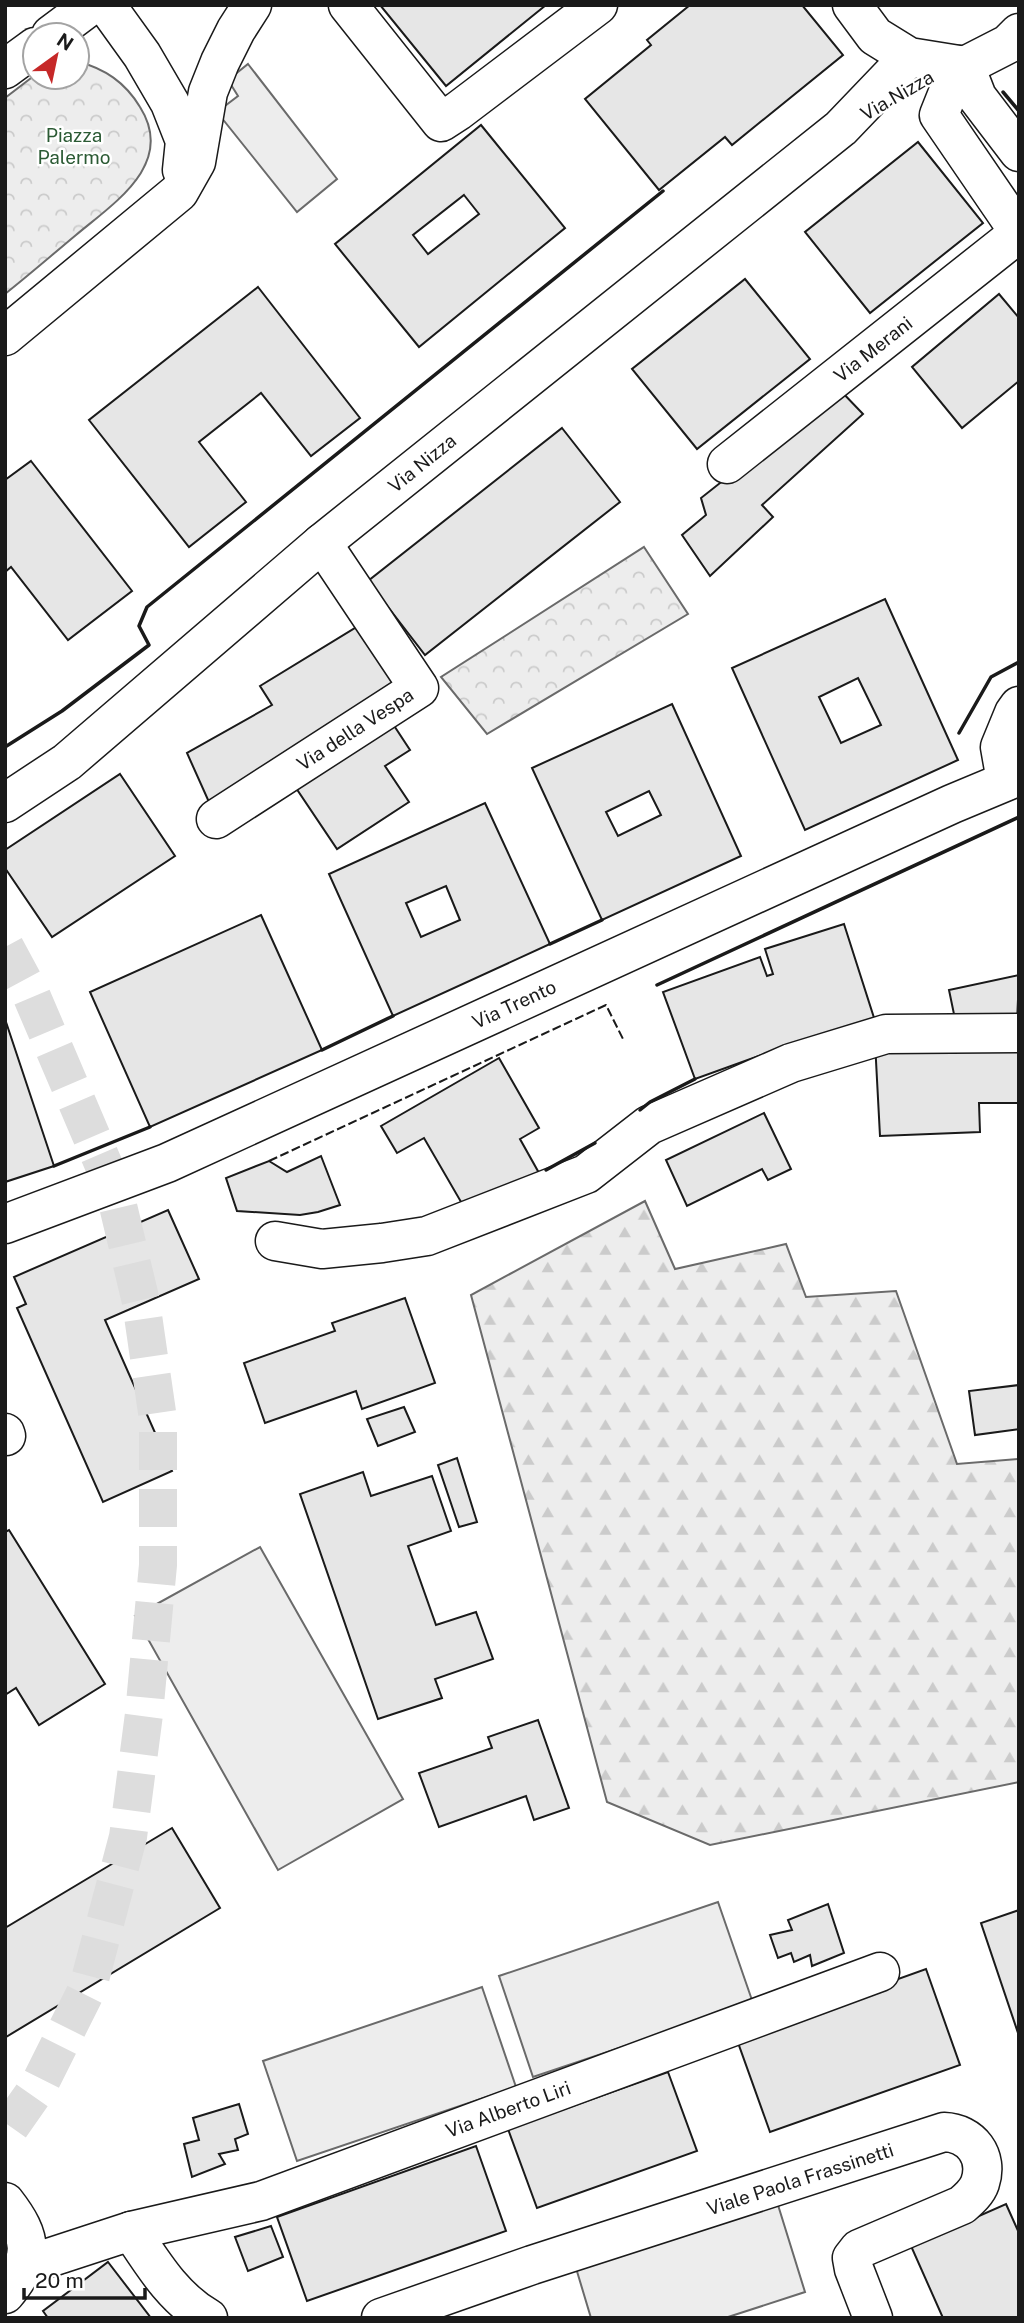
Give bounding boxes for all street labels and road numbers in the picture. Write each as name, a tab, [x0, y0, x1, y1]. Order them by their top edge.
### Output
street label: Via Nizza	[857, 65, 937, 125]
street label: Via Merani	[829, 312, 917, 386]
street label: Via Nizza	[384, 429, 460, 497]
street label: Via della Vespa	[293, 683, 417, 775]
street label: Via Trento	[469, 975, 559, 1033]
street label: Via Alberto Liri	[443, 2076, 573, 2142]
street label: Viale Paola Frassinetti	[704, 2138, 896, 2220]

